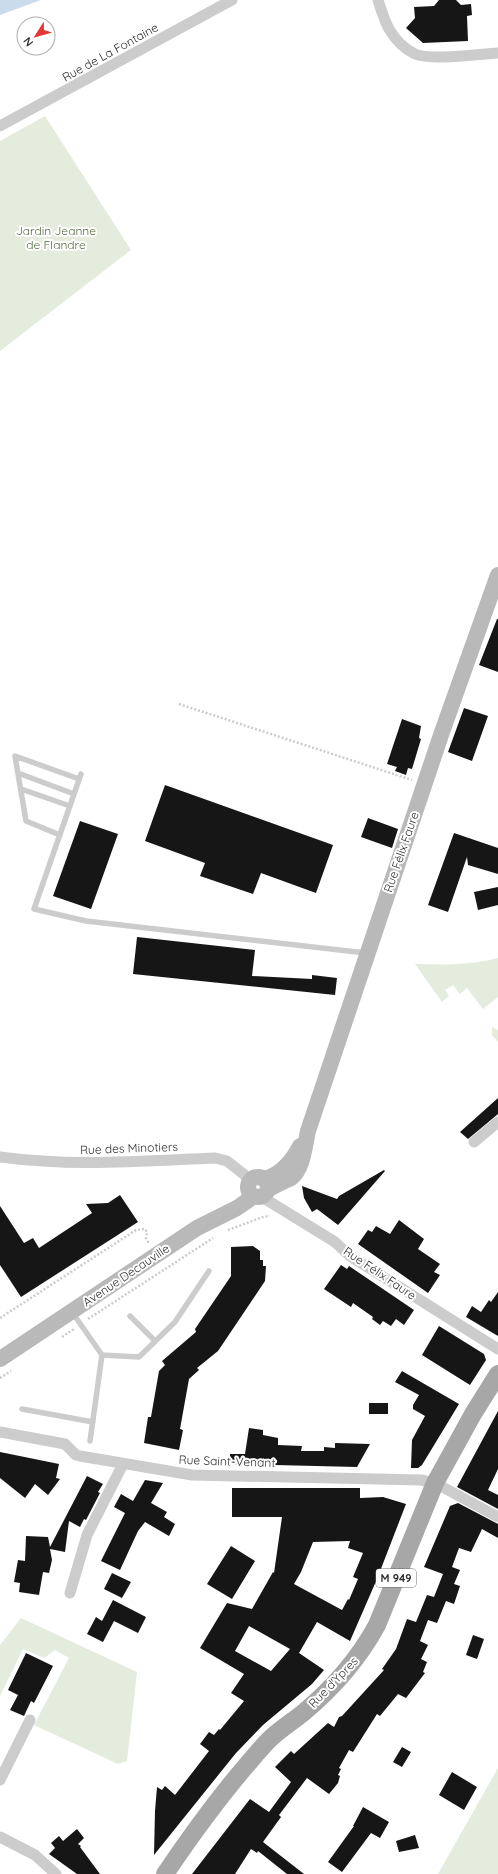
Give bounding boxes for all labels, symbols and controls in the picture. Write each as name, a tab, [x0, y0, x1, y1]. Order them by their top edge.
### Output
north arrow	[16, 16, 56, 56]
street label: Rue de La Fontaine	[59, 19, 161, 85]
text: N	[20, 35, 36, 49]
park label: Jardin Jeanne de Flandre	[16, 223, 96, 252]
street label: Rue Félix Faure	[380, 810, 422, 894]
street label: Rue des Minotiers	[80, 1139, 179, 1157]
street label: Avenue Decauville	[80, 1240, 172, 1309]
street label: Rue Félix Faure	[341, 1243, 419, 1303]
street label: Rue Saint-Venant	[178, 1452, 276, 1470]
road number: M 949	[376, 1569, 416, 1587]
street label: Rue d'Ypres	[305, 1653, 361, 1711]

